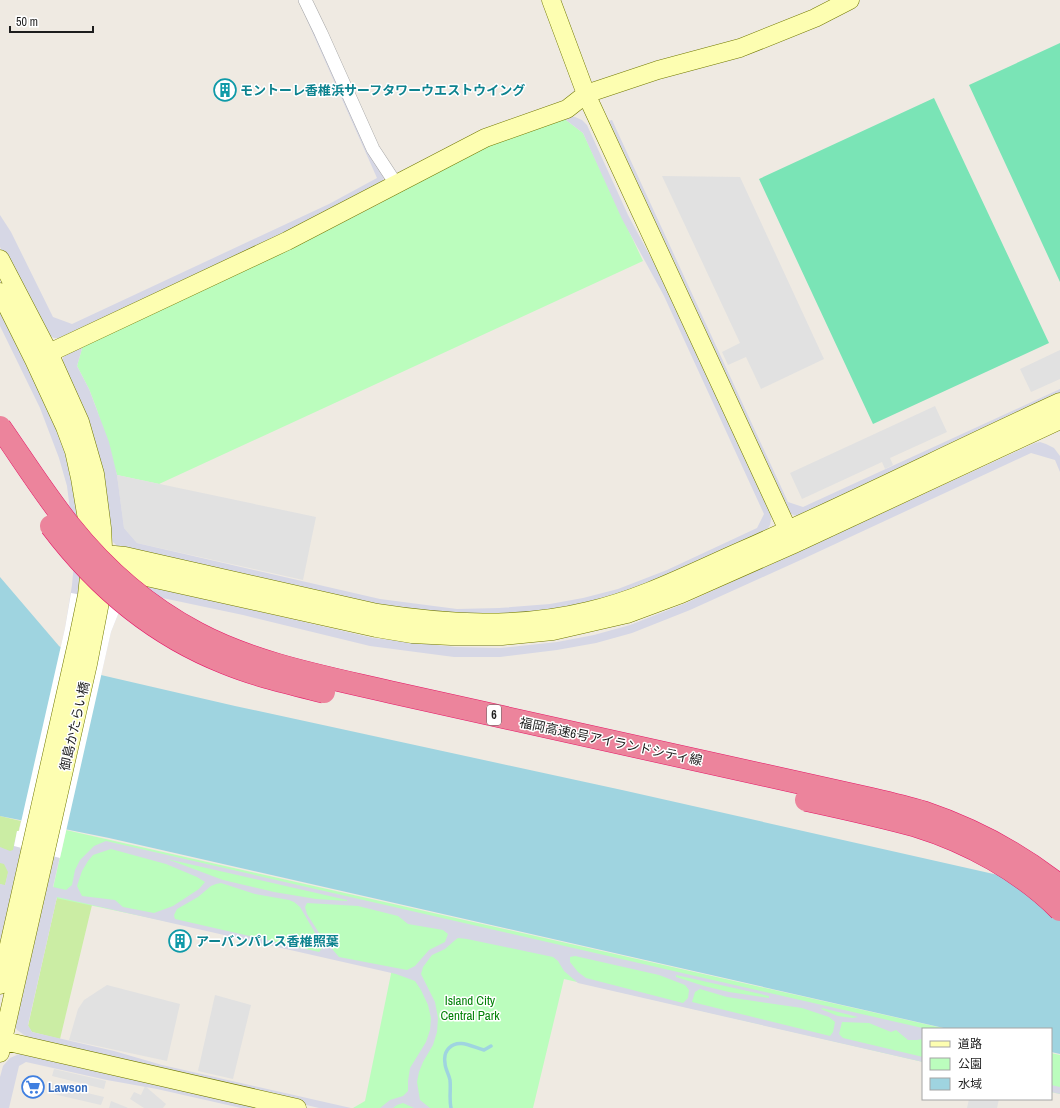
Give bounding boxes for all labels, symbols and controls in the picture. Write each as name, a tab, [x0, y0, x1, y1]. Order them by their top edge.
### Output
scale bar	[10, 8, 93, 34]
text: 50 m	[16, 14, 38, 30]
building icon: モントーレ香椎浜サーフタワーウエストウイング	[212, 77, 238, 103]
place label: モントーレ香椎浜サーフタワーウエストウイング	[240, 82, 525, 99]
street label: 御島かたらい橋	[56, 680, 93, 772]
road number: 6	[487, 705, 501, 725]
street label: 福岡高速6号アイランドシティ線	[518, 714, 704, 769]
building icon: アーバンパレス香椎照葉	[167, 928, 193, 954]
place label: アーバンパレス香椎照葉	[196, 933, 339, 950]
park label: Island City Central Park	[440, 992, 500, 1024]
legend	[922, 1028, 1052, 1100]
text: 道路	[958, 1036, 982, 1052]
text: 公園	[958, 1056, 982, 1072]
supermarket icon: Lawson	[20, 1074, 46, 1100]
text: 水域	[958, 1076, 982, 1092]
place label: Lawson	[48, 1079, 88, 1096]

